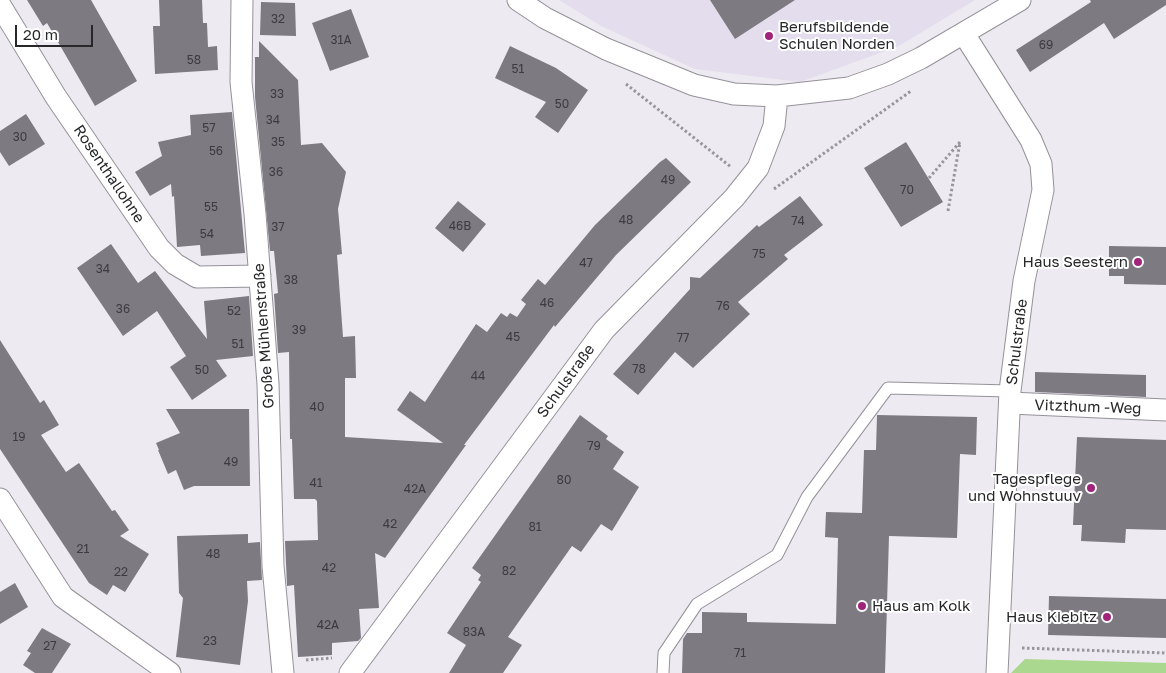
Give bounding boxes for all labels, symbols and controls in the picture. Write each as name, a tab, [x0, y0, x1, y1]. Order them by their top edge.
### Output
house number: 32	[271, 12, 285, 26]
scale bar	[18, 15, 95, 47]
place label: Berufsbildende Schulen Norden	[779, 18, 895, 53]
text: 20 m	[23, 25, 58, 43]
marker: Berufsbildende Schulen Norden	[763, 30, 775, 42]
house number: 31A	[331, 33, 351, 47]
house number: 69	[1039, 38, 1053, 52]
house number: 58	[187, 53, 201, 67]
house number: 51	[512, 62, 524, 76]
house number: 33	[270, 87, 284, 101]
house number: 50	[555, 97, 569, 111]
house number: 34	[266, 113, 280, 127]
house number: 57	[202, 121, 216, 135]
street label: Rosenthallohne	[70, 122, 148, 226]
house number: 30	[13, 130, 27, 144]
house number: 35	[271, 135, 285, 149]
house number: 56	[209, 144, 223, 158]
house number: 36	[269, 165, 283, 179]
house number: 49	[661, 173, 675, 187]
house number: 70	[900, 183, 914, 197]
house number: 55	[204, 200, 218, 214]
house number: 48	[619, 213, 633, 227]
house number: 74	[791, 214, 805, 228]
house number: 46B	[449, 219, 471, 233]
house number: 37	[271, 220, 285, 234]
house number: 54	[200, 227, 214, 241]
house number: 75	[752, 247, 766, 261]
place label: Haus Seestern	[1023, 253, 1128, 271]
house number: 47	[579, 256, 593, 270]
marker: Haus Seestern	[1132, 256, 1144, 268]
house number: 34	[96, 262, 110, 276]
street label: Große Mühlenstraße	[250, 263, 278, 409]
house number: 38	[284, 273, 298, 287]
house number: 46	[540, 296, 554, 310]
street label: Schulstraße	[1003, 298, 1031, 386]
house number: 76	[716, 299, 730, 313]
house number: 36	[116, 302, 130, 316]
house number: 52	[227, 304, 241, 318]
house number: 39	[292, 323, 306, 337]
house number: 45	[506, 330, 520, 344]
house number: 77	[677, 331, 689, 345]
house number: 51	[232, 337, 244, 351]
street label: Schulstraße	[533, 341, 599, 421]
house number: 78	[632, 362, 646, 376]
house number: 50	[195, 363, 209, 377]
house number: 44	[471, 369, 485, 383]
street label: Vitzthum -Weg	[1034, 396, 1142, 418]
house number: 40	[310, 400, 324, 414]
house number: 19	[12, 430, 26, 444]
house number: 79	[587, 439, 601, 453]
house number: 49	[224, 455, 238, 469]
place label: Tagespflege und Wohnstuuv	[968, 470, 1081, 505]
house number: 80	[557, 473, 571, 487]
house number: 41	[309, 476, 323, 490]
house number: 42A	[404, 482, 426, 496]
marker: Tagespflege und Wohnstuuv	[1085, 482, 1097, 494]
house number: 42	[383, 517, 397, 531]
house number: 81	[528, 520, 542, 534]
house number: 21	[77, 542, 89, 556]
house number: 48	[206, 547, 220, 561]
house number: 42	[322, 561, 336, 575]
house number: 82	[502, 564, 516, 578]
house number: 22	[114, 565, 128, 579]
place label: Haus am Kolk	[872, 597, 970, 615]
marker: Haus am Kolk	[856, 600, 868, 612]
place label: Haus Kiebitz	[1006, 608, 1097, 626]
marker: Haus Kiebitz	[1101, 611, 1113, 623]
house number: 42A	[317, 618, 339, 632]
house number: 83A	[463, 625, 485, 639]
house number: 23	[203, 634, 217, 648]
house number: 27	[43, 639, 57, 653]
house number: 71	[734, 646, 746, 660]

